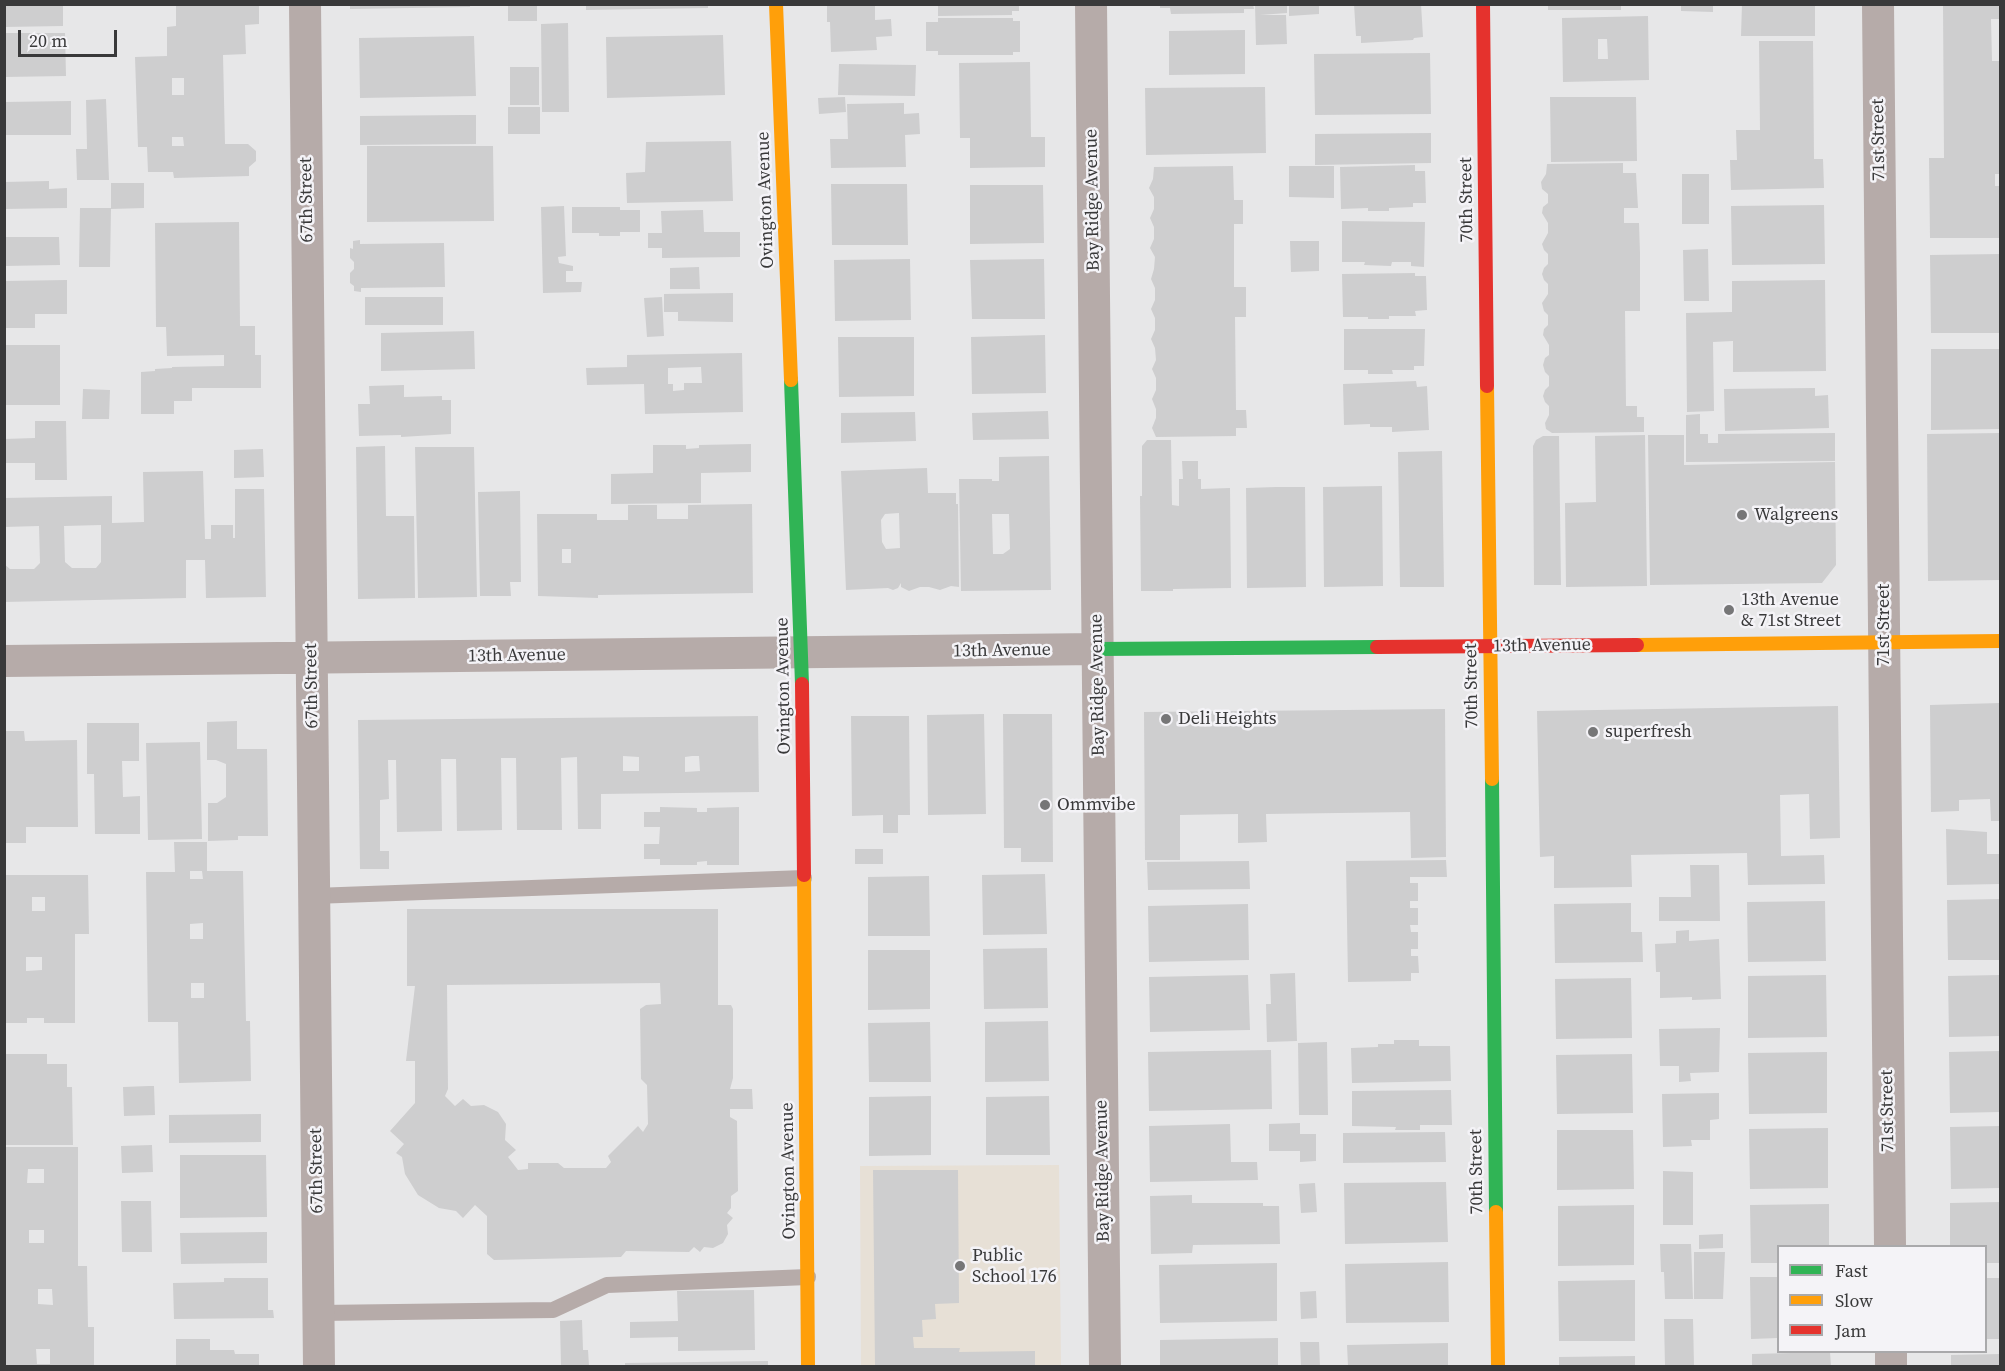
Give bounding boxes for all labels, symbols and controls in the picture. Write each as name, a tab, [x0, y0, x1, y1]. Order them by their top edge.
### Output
scale bar	[21, 18, 120, 56]
text: 20 m	[29, 28, 67, 53]
street label: 71st Street	[1867, 99, 1891, 181]
street label: Bay Ridge Avenue	[1081, 129, 1105, 271]
street label: Ovington Avenue	[753, 131, 779, 269]
street label: 67th Street	[295, 157, 319, 243]
street label: 70th Street	[1455, 157, 1479, 243]
place label: Walgreens	[1754, 504, 1838, 526]
marker: Walgreens	[1735, 508, 1749, 522]
street label: 71st Street	[1873, 584, 1895, 666]
place label: 13th Avenue & 71st Street	[1741, 589, 1841, 632]
marker: 13th Avenue & 71st Street	[1722, 603, 1736, 617]
street label: Bay Ridge Avenue	[1086, 614, 1110, 756]
street label: Ovington Avenue	[772, 617, 796, 755]
street label: 13th Avenue	[1493, 634, 1591, 658]
street label: 13th Avenue	[953, 639, 1051, 663]
street label: 67th Street	[300, 643, 324, 729]
street label: 70th Street	[1460, 643, 1484, 729]
street label: 13th Avenue	[468, 644, 566, 668]
place label: Deli Heights	[1178, 708, 1277, 730]
marker: Deli Heights	[1159, 712, 1173, 726]
place label: superfresh	[1605, 721, 1692, 743]
marker: superfresh	[1586, 725, 1600, 739]
place label: Ommvibe	[1057, 794, 1136, 816]
marker: Ommvibe	[1038, 798, 1052, 812]
street label: 71st Street	[1876, 1070, 1900, 1152]
street label: Bay Ridge Avenue	[1091, 1100, 1115, 1242]
street label: Ovington Avenue	[777, 1102, 801, 1240]
street label: 67th Street	[305, 1128, 329, 1214]
street label: 70th Street	[1465, 1129, 1489, 1215]
place label: Public School 176	[972, 1245, 1057, 1288]
legend	[1777, 1245, 1987, 1353]
text: Fast	[1835, 1258, 1868, 1283]
marker: Public School 176	[953, 1259, 967, 1273]
text: Slow	[1835, 1288, 1873, 1313]
text: Jam	[1835, 1318, 1867, 1343]

